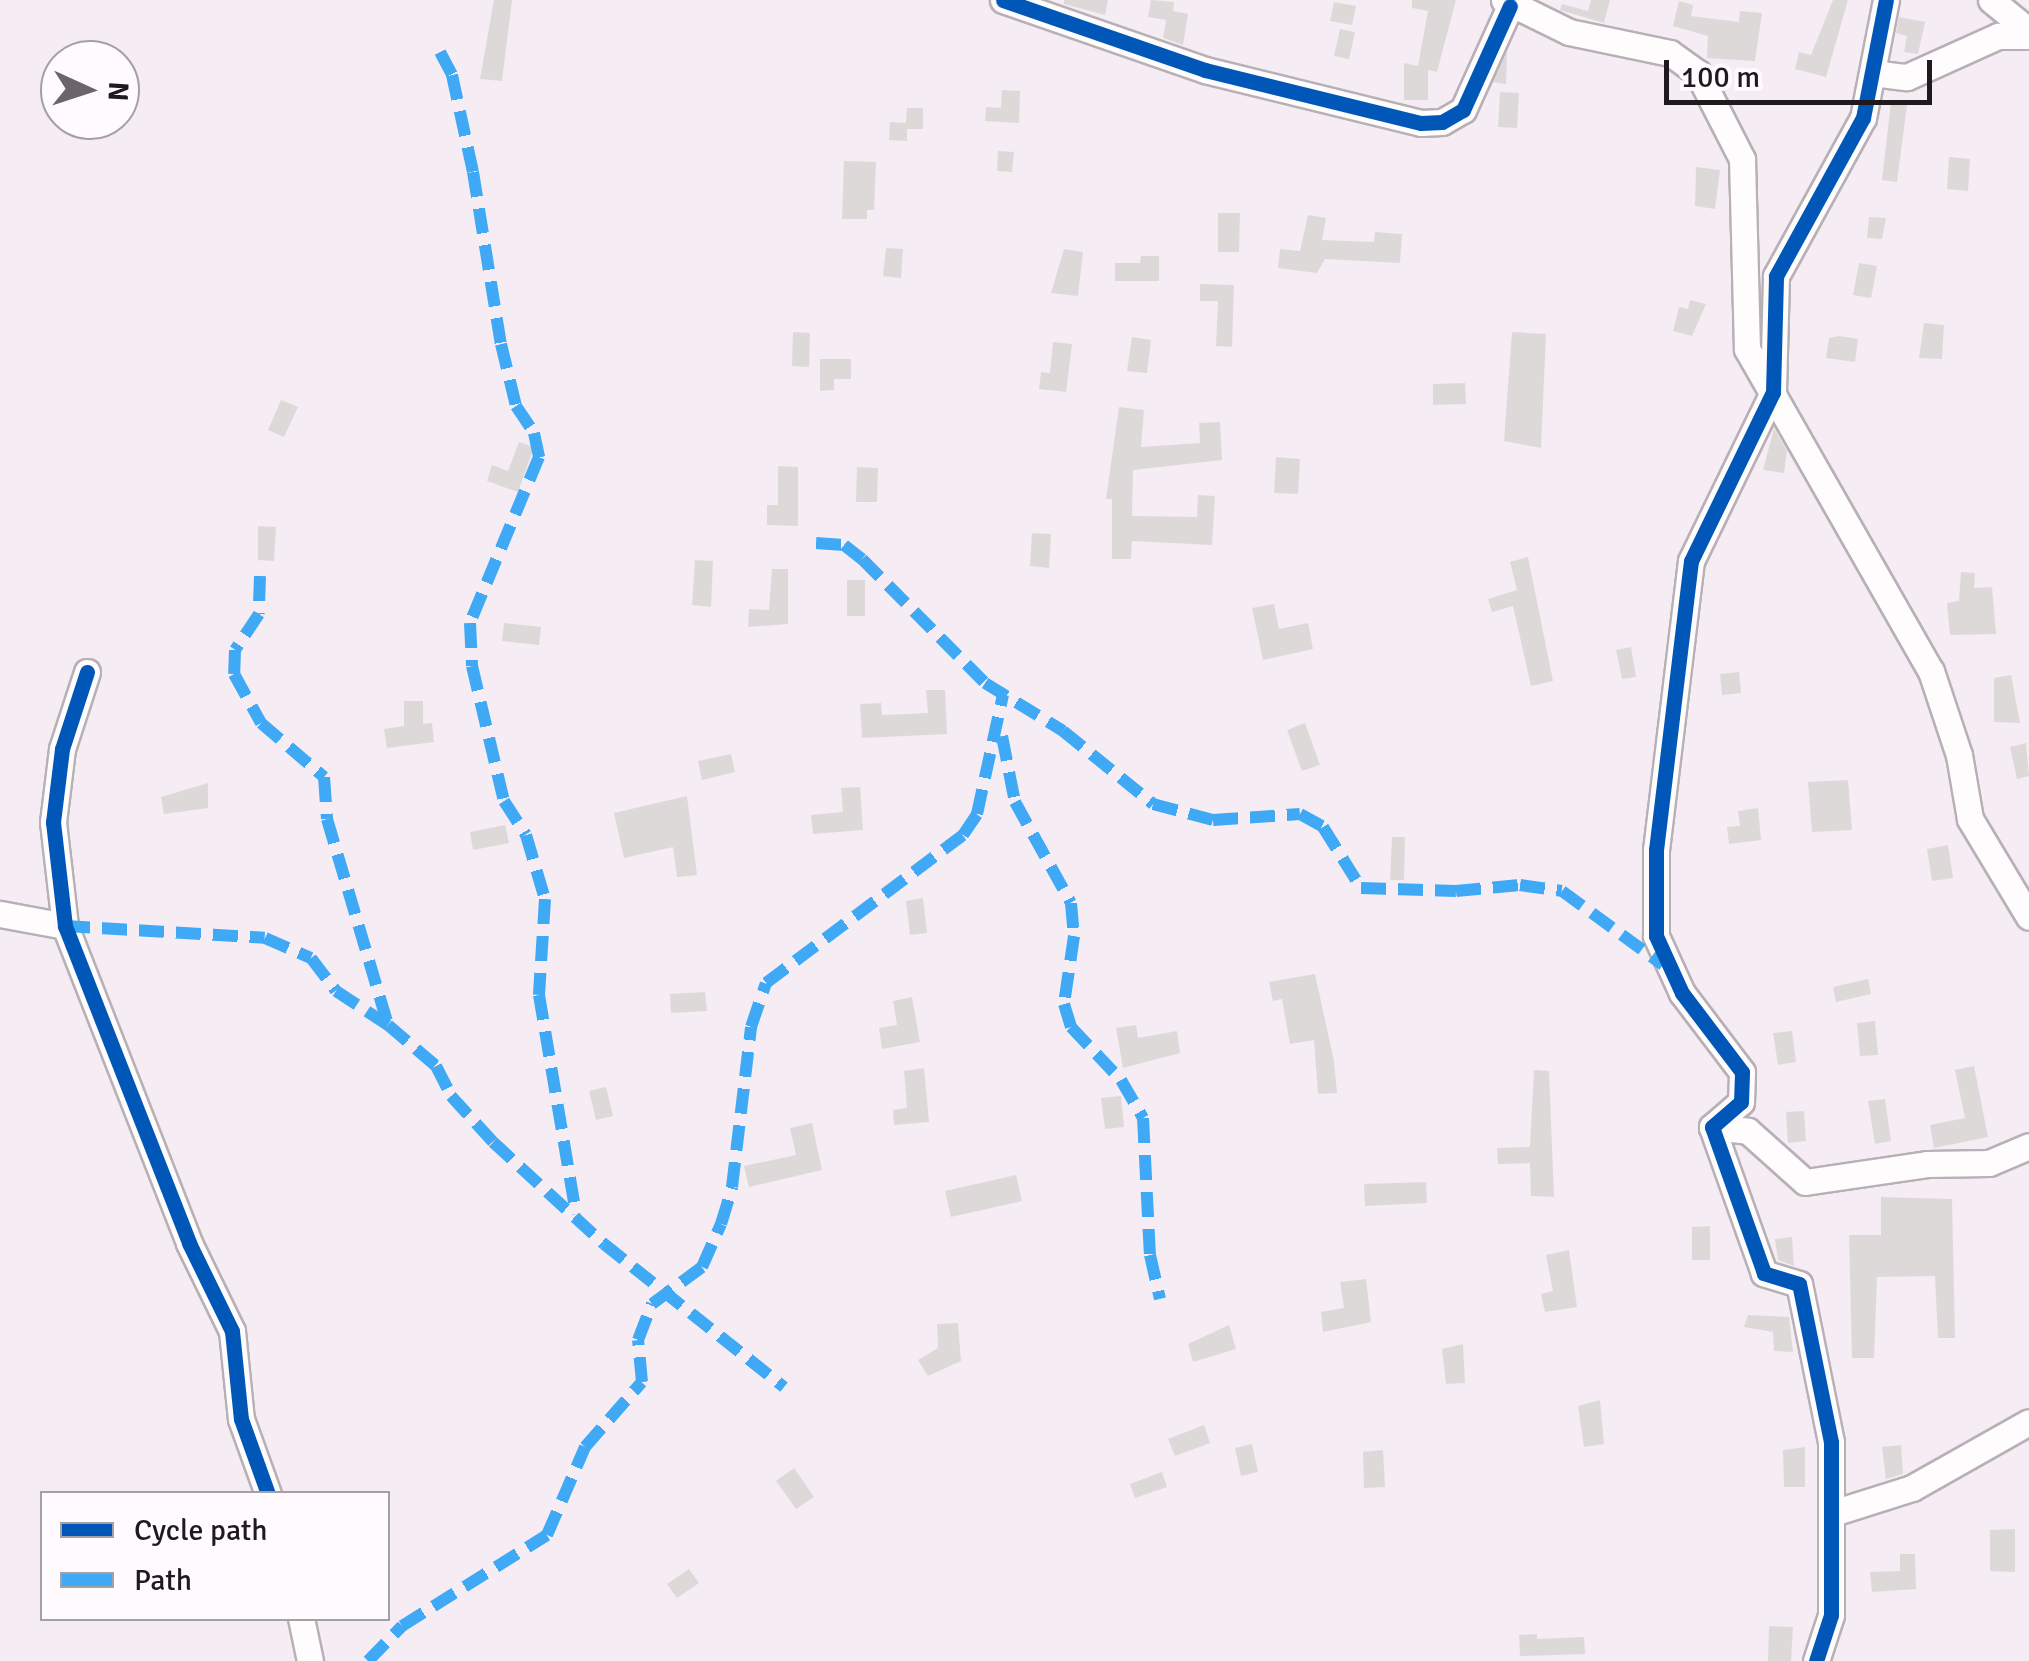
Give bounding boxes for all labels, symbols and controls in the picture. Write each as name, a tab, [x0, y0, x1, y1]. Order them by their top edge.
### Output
north arrow	[40, 40, 140, 140]
scale bar	[1669, 40, 1936, 102]
text: 100 m	[1681, 59, 1760, 96]
text: N	[100, 81, 135, 102]
legend	[40, 1491, 390, 1621]
text: Cycle path	[134, 1512, 268, 1549]
text: Path	[134, 1562, 192, 1599]

